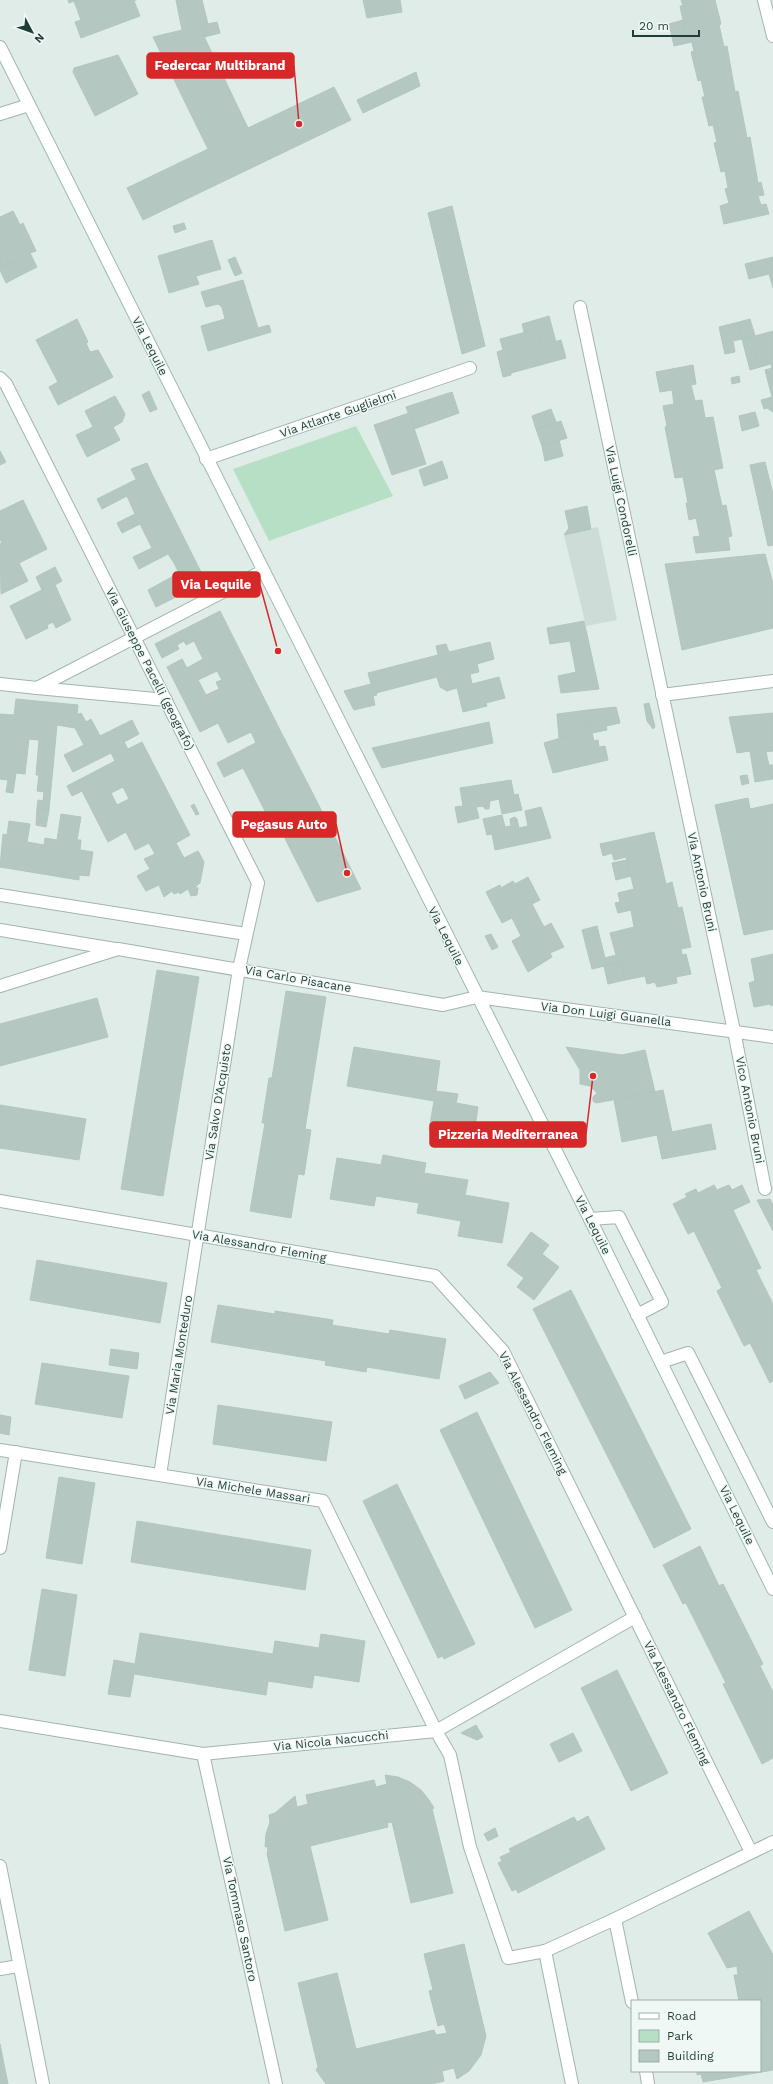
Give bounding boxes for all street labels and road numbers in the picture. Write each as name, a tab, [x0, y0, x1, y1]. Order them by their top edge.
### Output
street label: Via Lequile	[129, 314, 171, 378]
street label: Via Atlante Guglielmi	[278, 388, 398, 440]
street label: Via Luigi Condorelli	[602, 444, 640, 558]
street label: Via Giuseppe Pacelli (geografo)	[103, 585, 197, 753]
street label: Via Antonio Bruni	[685, 831, 719, 933]
street label: Via Lequile	[425, 904, 467, 968]
street label: Via Carlo Pisacane	[244, 963, 352, 995]
street label: Via Don Luigi Guanella	[540, 999, 672, 1029]
street label: Via Salvo D'Acquisto	[202, 1042, 234, 1162]
street label: Vico Antonio Bruni	[733, 1055, 767, 1165]
street label: Via Lequile	[572, 1193, 614, 1257]
street label: Via Alessandro Fleming	[191, 1227, 328, 1265]
street label: Via Maria Monteduro	[163, 1294, 195, 1416]
street label: Via Alessandro Fleming	[496, 1349, 570, 1477]
street label: Via Michele Massari	[195, 1474, 311, 1506]
street label: Via Lequile	[717, 1483, 757, 1547]
street label: Via Alessandro Fleming	[641, 1639, 713, 1768]
street label: Via Nicola Nacucchi	[273, 1728, 389, 1754]
street label: Via Tommaso Santoro	[220, 1855, 260, 1983]

